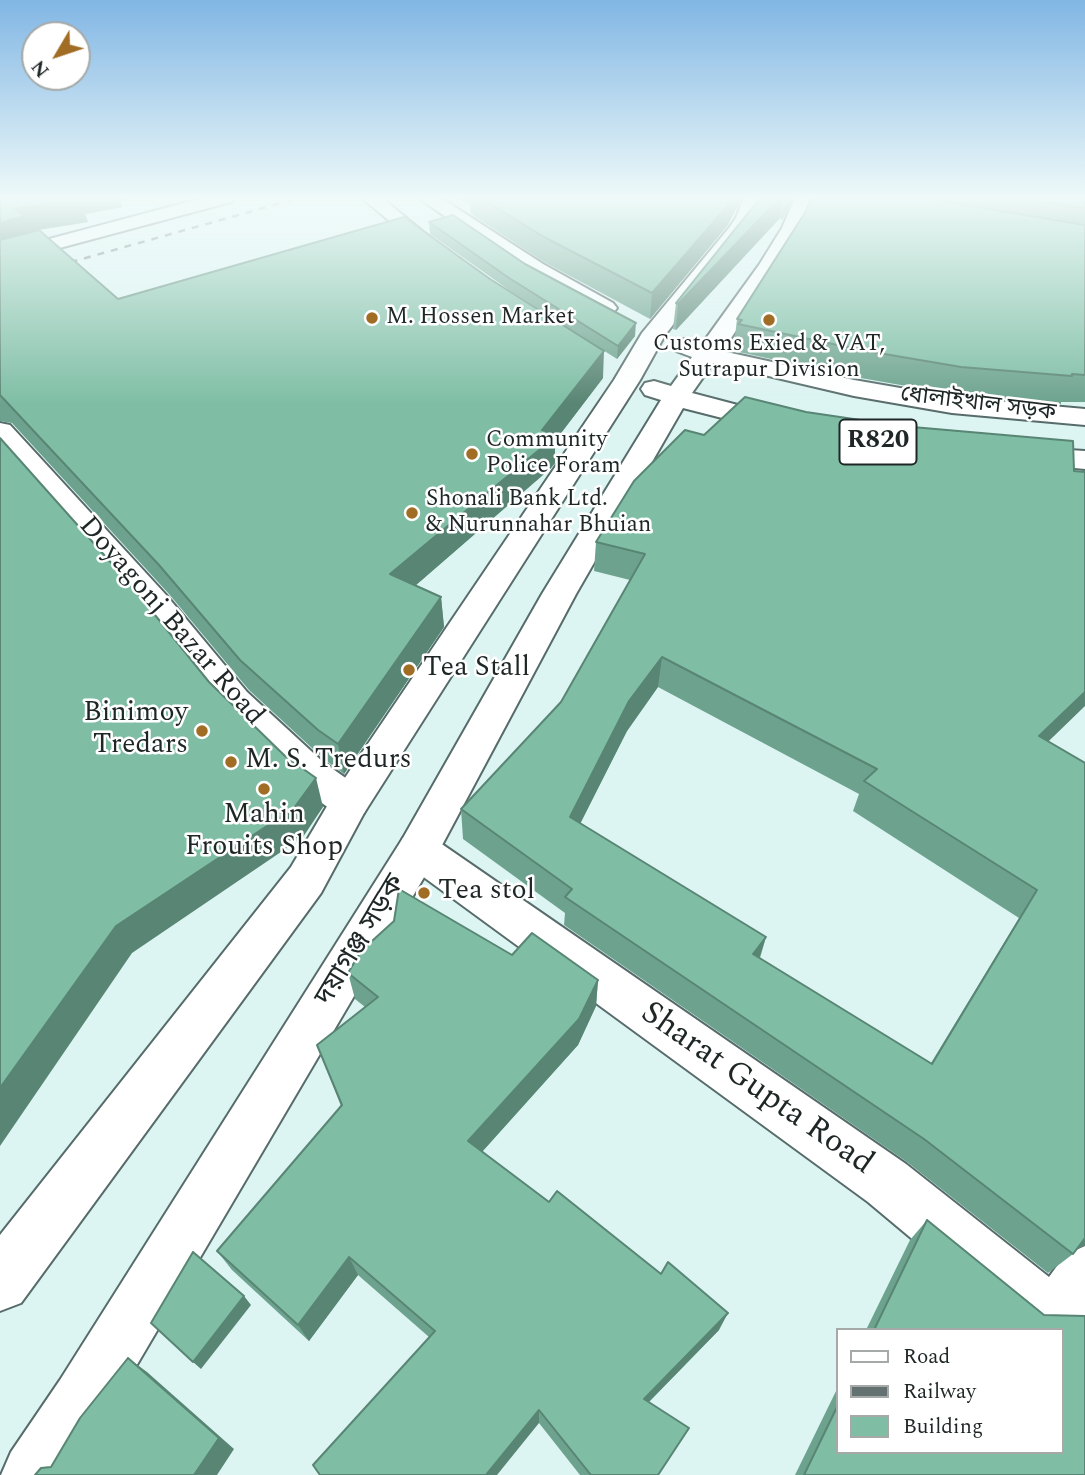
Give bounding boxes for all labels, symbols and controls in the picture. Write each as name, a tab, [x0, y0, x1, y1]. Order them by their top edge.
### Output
north arrow	[21, 21, 91, 91]
text: N	[25, 53, 57, 83]
place label: M. Hossen Market	[386, 304, 575, 332]
marker: M. Hossen Market	[364, 310, 380, 326]
marker: Customs Exied & VAT, Sutrapur Division	[761, 312, 777, 328]
place label: Customs Exied & VAT, Sutrapur Division	[653, 331, 885, 385]
street label: ধোলাইখাল সড়ক	[899, 382, 1057, 428]
road number: R820	[840, 420, 917, 464]
place label: Community Police Foram	[486, 427, 621, 481]
marker: Community Police Foram	[464, 446, 480, 462]
place label: Shonali Bank Ltd. & Nurunnahar Bhuian	[426, 486, 651, 540]
marker: Shonali Bank Ltd. & Nurunnahar Bhuian	[404, 505, 420, 521]
street label: Doyagonj Bazar Road	[70, 511, 270, 733]
place label: Tea Stall	[423, 653, 530, 687]
marker: Tea Stall	[401, 662, 417, 678]
place label: Binimoy Tredars	[83, 698, 188, 764]
marker: Binimoy Tredars	[194, 723, 210, 739]
place label: M. S. Tredurs	[245, 745, 412, 779]
marker: M. S. Tredurs	[223, 754, 239, 770]
marker: Mahin Frouits Shop	[256, 781, 272, 797]
place label: Mahin Frouits Shop	[185, 800, 343, 866]
street label: দয়াগঞ্জ সড়ক	[310, 869, 414, 1013]
place label: Tea stol	[438, 876, 535, 910]
marker: Tea stol	[416, 885, 432, 901]
street label: Sharat Gupta Road	[632, 995, 880, 1185]
legend	[836, 1328, 1064, 1454]
text: Road	[903, 1341, 950, 1373]
text: Railway	[903, 1376, 976, 1408]
text: Building	[903, 1411, 983, 1443]

